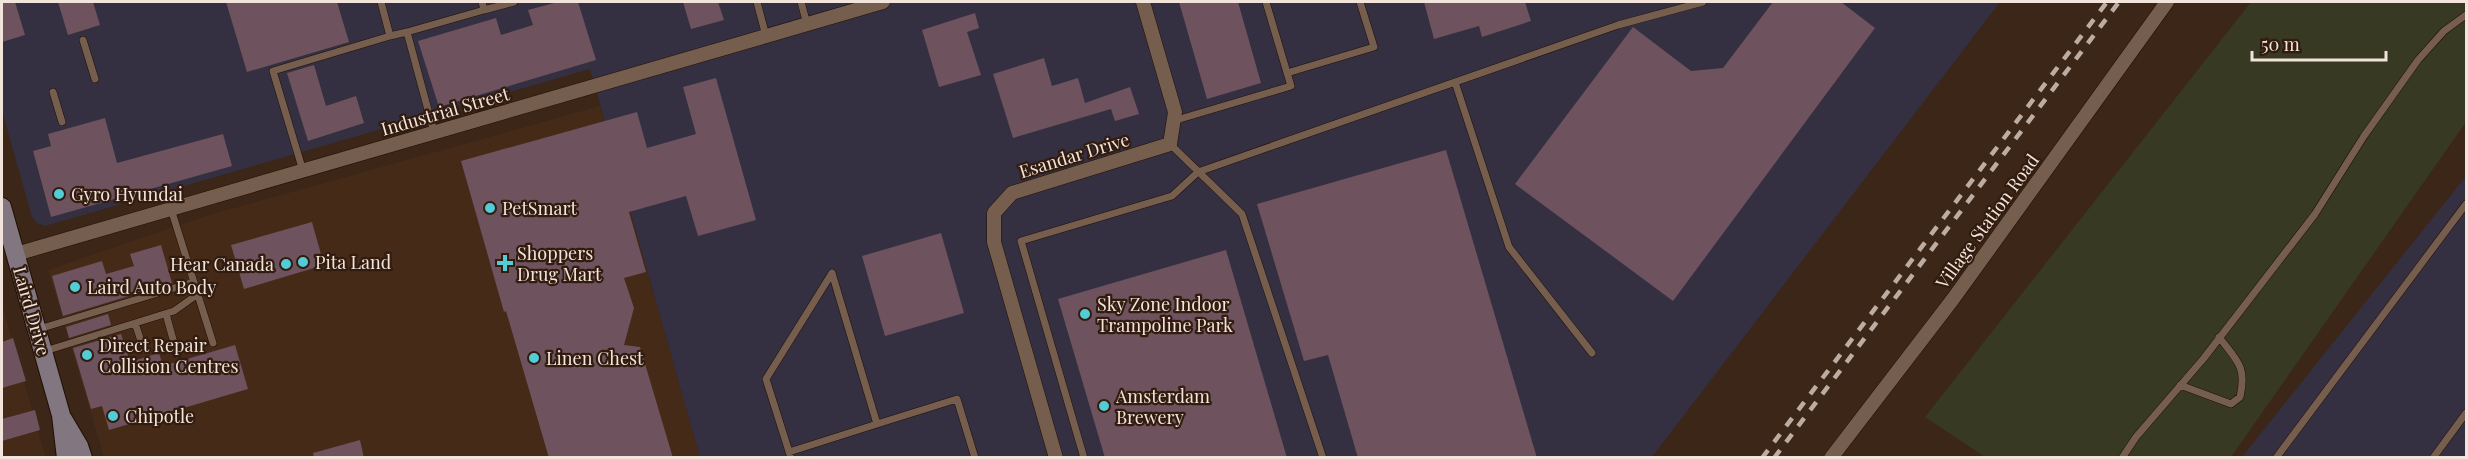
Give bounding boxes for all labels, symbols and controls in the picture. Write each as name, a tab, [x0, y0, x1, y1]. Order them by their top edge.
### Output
scale bar	[2252, 24, 2386, 62]
text: 50 m	[2261, 32, 2300, 56]
street label: Industrial Street	[378, 81, 513, 141]
street label: Esandar Drive	[1016, 127, 1132, 183]
street label: Village Station Road	[1929, 148, 2044, 294]
place label: Gyro Hyundai	[71, 182, 183, 206]
marker: Gyro Hyundai	[52, 187, 66, 201]
place label: PetSmart	[502, 196, 577, 220]
marker: PetSmart	[483, 201, 497, 215]
place label: Shoppers Drug Mart	[517, 241, 602, 286]
place label: Pita Land	[315, 250, 392, 274]
place label: Hear Canada	[170, 252, 274, 276]
marker: Pita Land	[296, 255, 310, 269]
marker: Shoppers Drug Mart	[498, 256, 512, 270]
marker: Hear Canada	[279, 257, 293, 271]
street label: Laird Drive	[8, 264, 56, 358]
place label: Laird Auto Body	[87, 275, 216, 299]
marker: Laird Auto Body	[68, 280, 82, 294]
place label: Sky Zone Indoor Trampoline Park	[1097, 292, 1233, 337]
marker: Sky Zone Indoor Trampoline Park	[1078, 307, 1092, 321]
place label: Direct Repair Collision Centres	[99, 333, 238, 378]
place label: Linen Chest	[546, 346, 644, 370]
marker: Direct Repair Collision Centres	[80, 348, 94, 362]
marker: Linen Chest	[527, 351, 541, 365]
place label: Amsterdam Brewery	[1115, 384, 1210, 429]
marker: Amsterdam Brewery	[1097, 399, 1111, 413]
place label: Chipotle	[125, 404, 194, 428]
marker: Chipotle	[106, 409, 120, 423]

